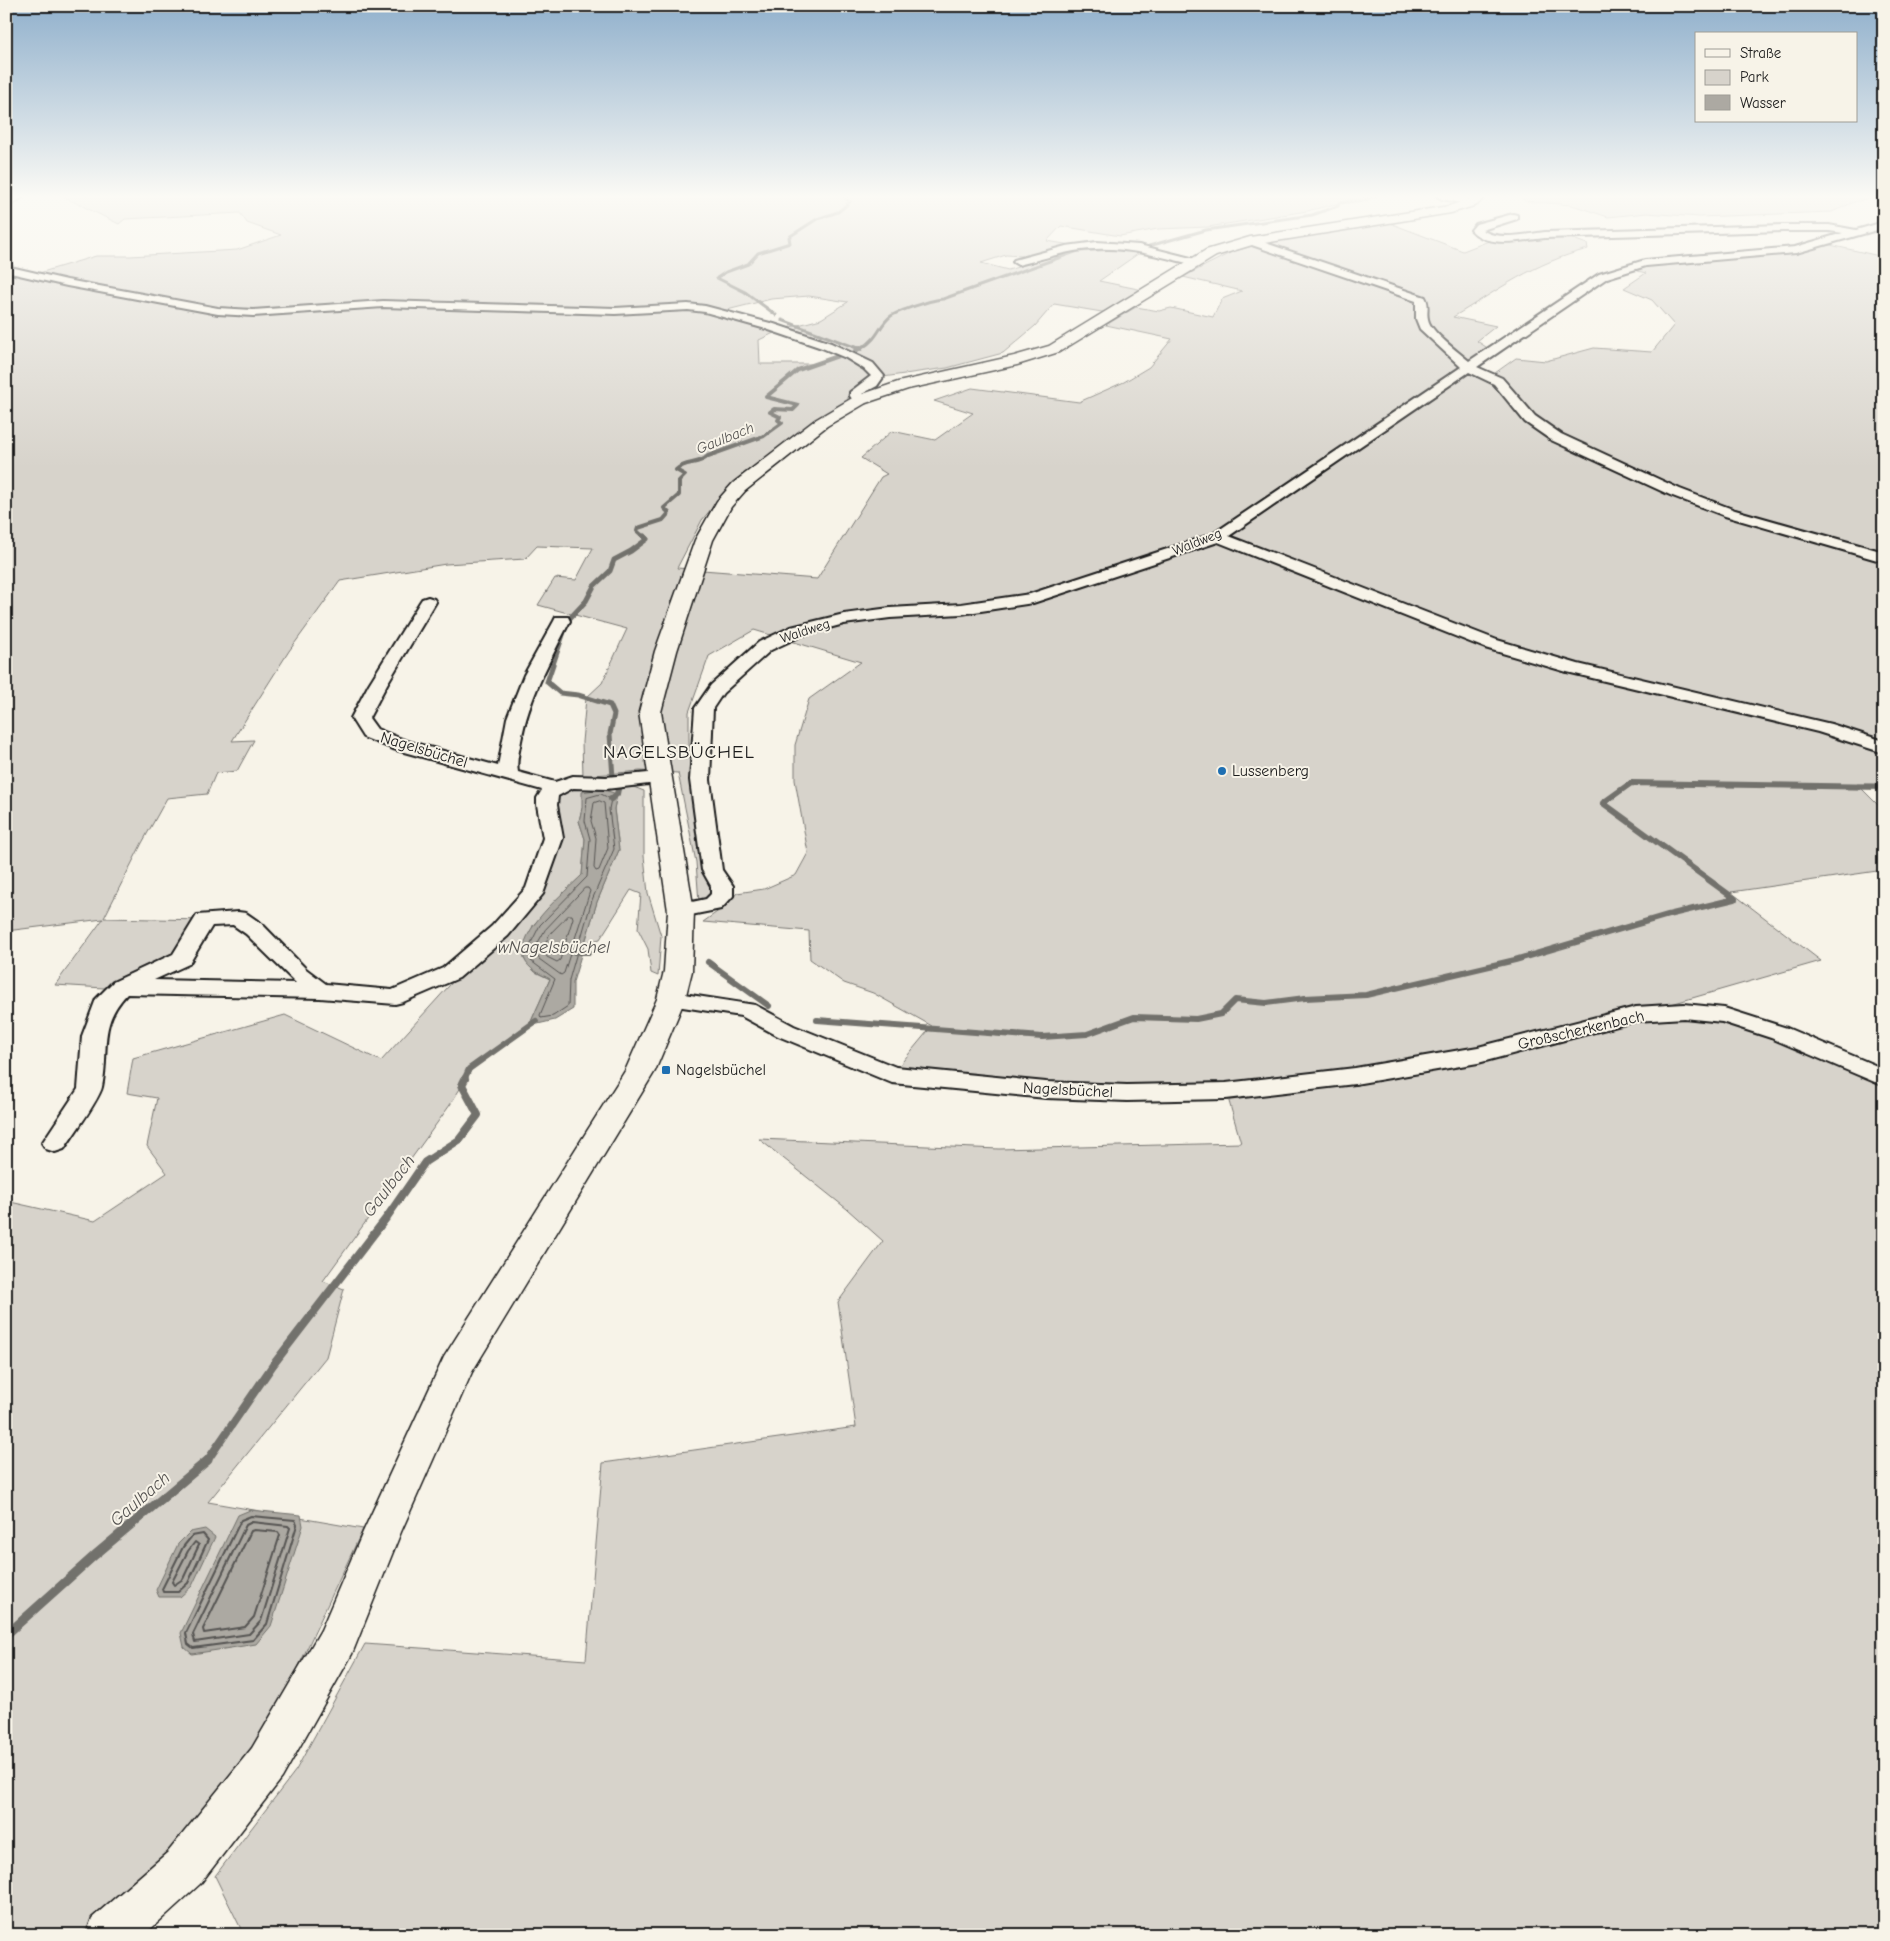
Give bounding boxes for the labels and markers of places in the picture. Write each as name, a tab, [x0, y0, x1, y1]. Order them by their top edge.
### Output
place label: Lussenberg	[1232, 762, 1309, 780]
marker: Lussenberg	[1216, 765, 1228, 777]
place label: Nagelsbüchel	[676, 1061, 766, 1079]
marker: Nagelsbüchel	[660, 1064, 672, 1076]

